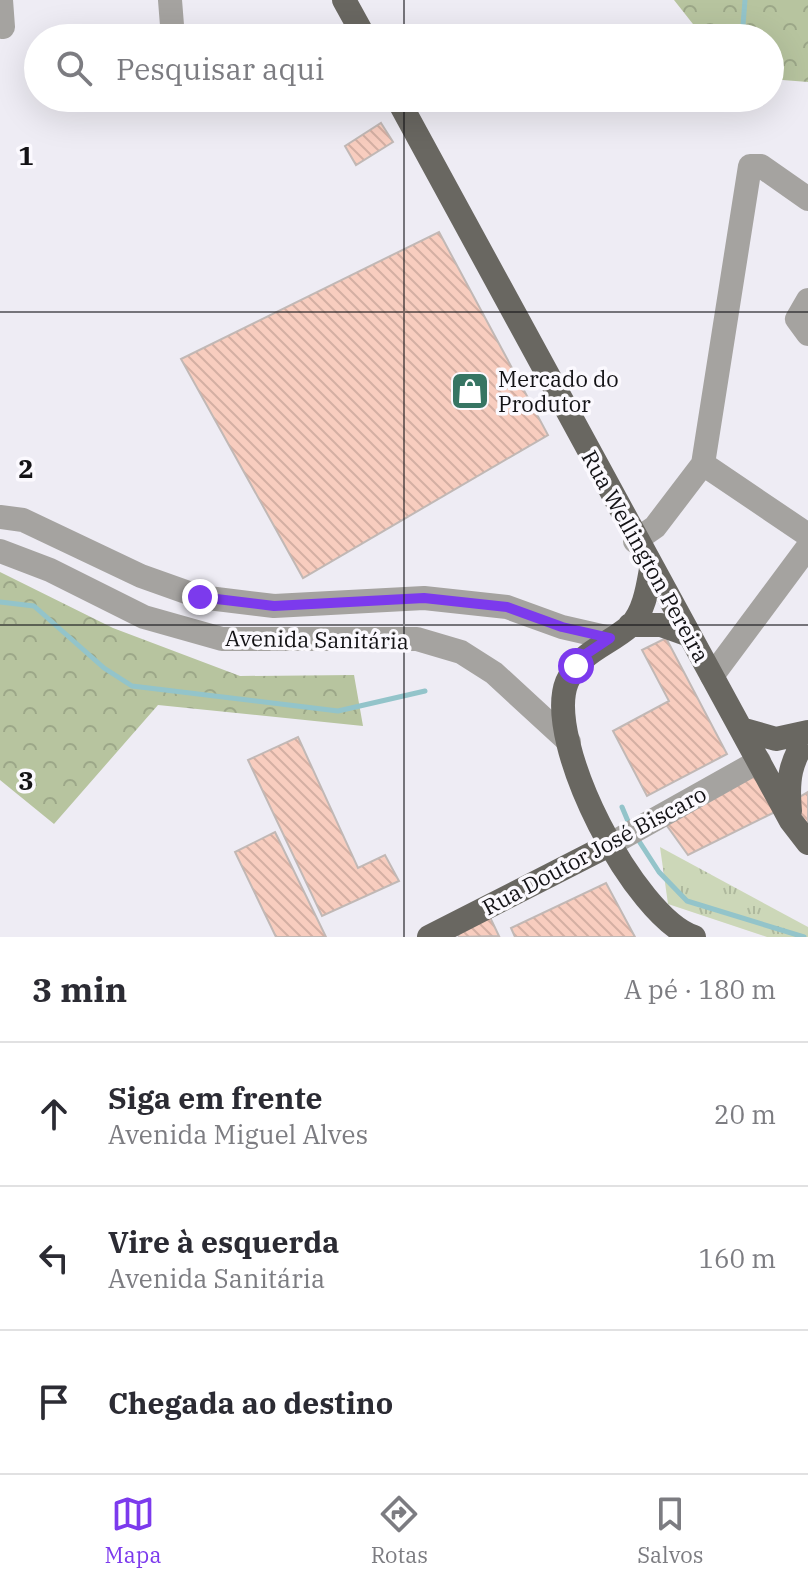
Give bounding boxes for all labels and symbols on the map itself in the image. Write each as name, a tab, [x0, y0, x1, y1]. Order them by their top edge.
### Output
text: 1	[18, 138, 34, 172]
place label: Mercado do Produtor	[498, 364, 619, 418]
shop icon: Mercado do Produtor	[449, 370, 491, 412]
street label: Rua Wellington Pereira	[576, 445, 716, 667]
text: 2	[18, 451, 34, 485]
route end	[182, 579, 218, 615]
street label: Avenida Sanitária	[225, 623, 409, 655]
route start	[558, 648, 594, 684]
text: 3	[18, 763, 34, 797]
street label: Rua Doutor José Biscaro	[477, 779, 711, 921]

